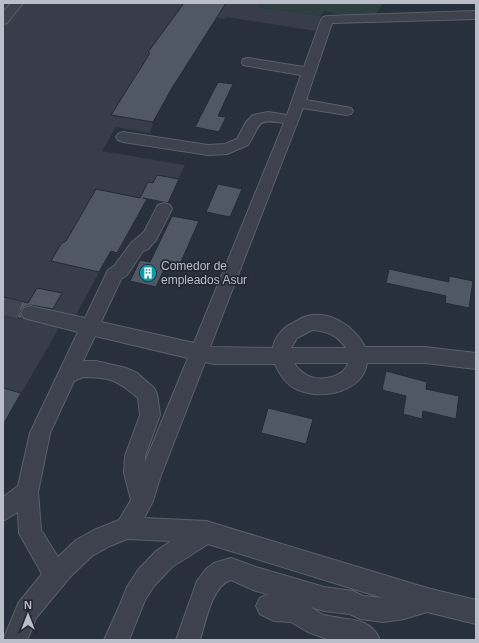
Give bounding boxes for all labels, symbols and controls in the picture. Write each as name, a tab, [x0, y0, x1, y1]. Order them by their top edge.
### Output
place label: Comedor de empleados Asur	[161, 259, 247, 287]
building icon: Comedor de empleados Asur	[138, 263, 158, 283]
north arrow	[8, 595, 48, 635]
text: N	[24, 599, 32, 611]

